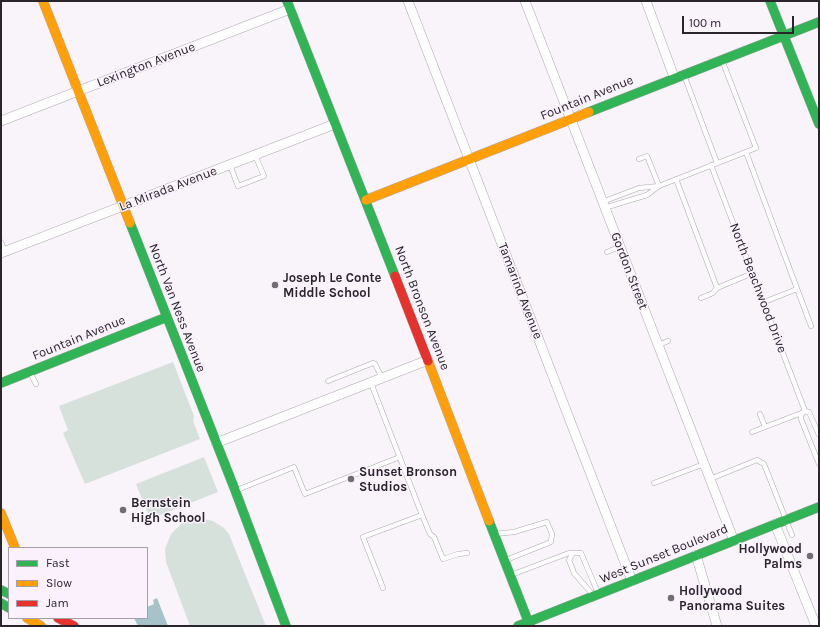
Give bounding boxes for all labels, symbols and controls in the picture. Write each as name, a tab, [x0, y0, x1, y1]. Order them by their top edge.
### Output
scale bar	[684, 8, 796, 34]
text: 100 m	[689, 16, 721, 30]
street label: Lexington Avenue	[95, 39, 197, 91]
street label: Fountain Avenue	[538, 72, 636, 124]
street label: La Mirada Avenue	[117, 163, 219, 215]
street label: North Beachwood Drive	[726, 221, 790, 355]
street label: Gordon Street	[607, 230, 651, 312]
street label: North Van Ness Avenue	[145, 241, 209, 375]
street label: Tamarind Avenue	[494, 241, 546, 341]
street label: North Bronson Avenue	[391, 244, 453, 372]
place label: Joseph Le Conte Middle School	[283, 270, 382, 301]
marker: Joseph Le Conte Middle School	[270, 280, 280, 290]
street label: Fountain Avenue	[30, 312, 128, 364]
place label: Sunset Bronson Studios	[359, 464, 457, 495]
marker: Sunset Bronson Studios	[346, 474, 356, 484]
place label: Bernstein High School	[131, 495, 205, 526]
marker: Bernstein High School	[118, 505, 128, 515]
street label: West Sunset Boulevard	[597, 521, 731, 587]
place label: Hollywood Palms	[738, 541, 802, 572]
legend	[8, 547, 148, 619]
marker: Hollywood Palms	[805, 551, 815, 561]
text: Fast	[46, 556, 69, 570]
text: Slow	[46, 576, 72, 590]
place label: Hollywood Panorama Suites	[679, 583, 785, 614]
marker: Hollywood Panorama Suites	[666, 593, 676, 603]
text: Jam	[46, 596, 69, 610]

